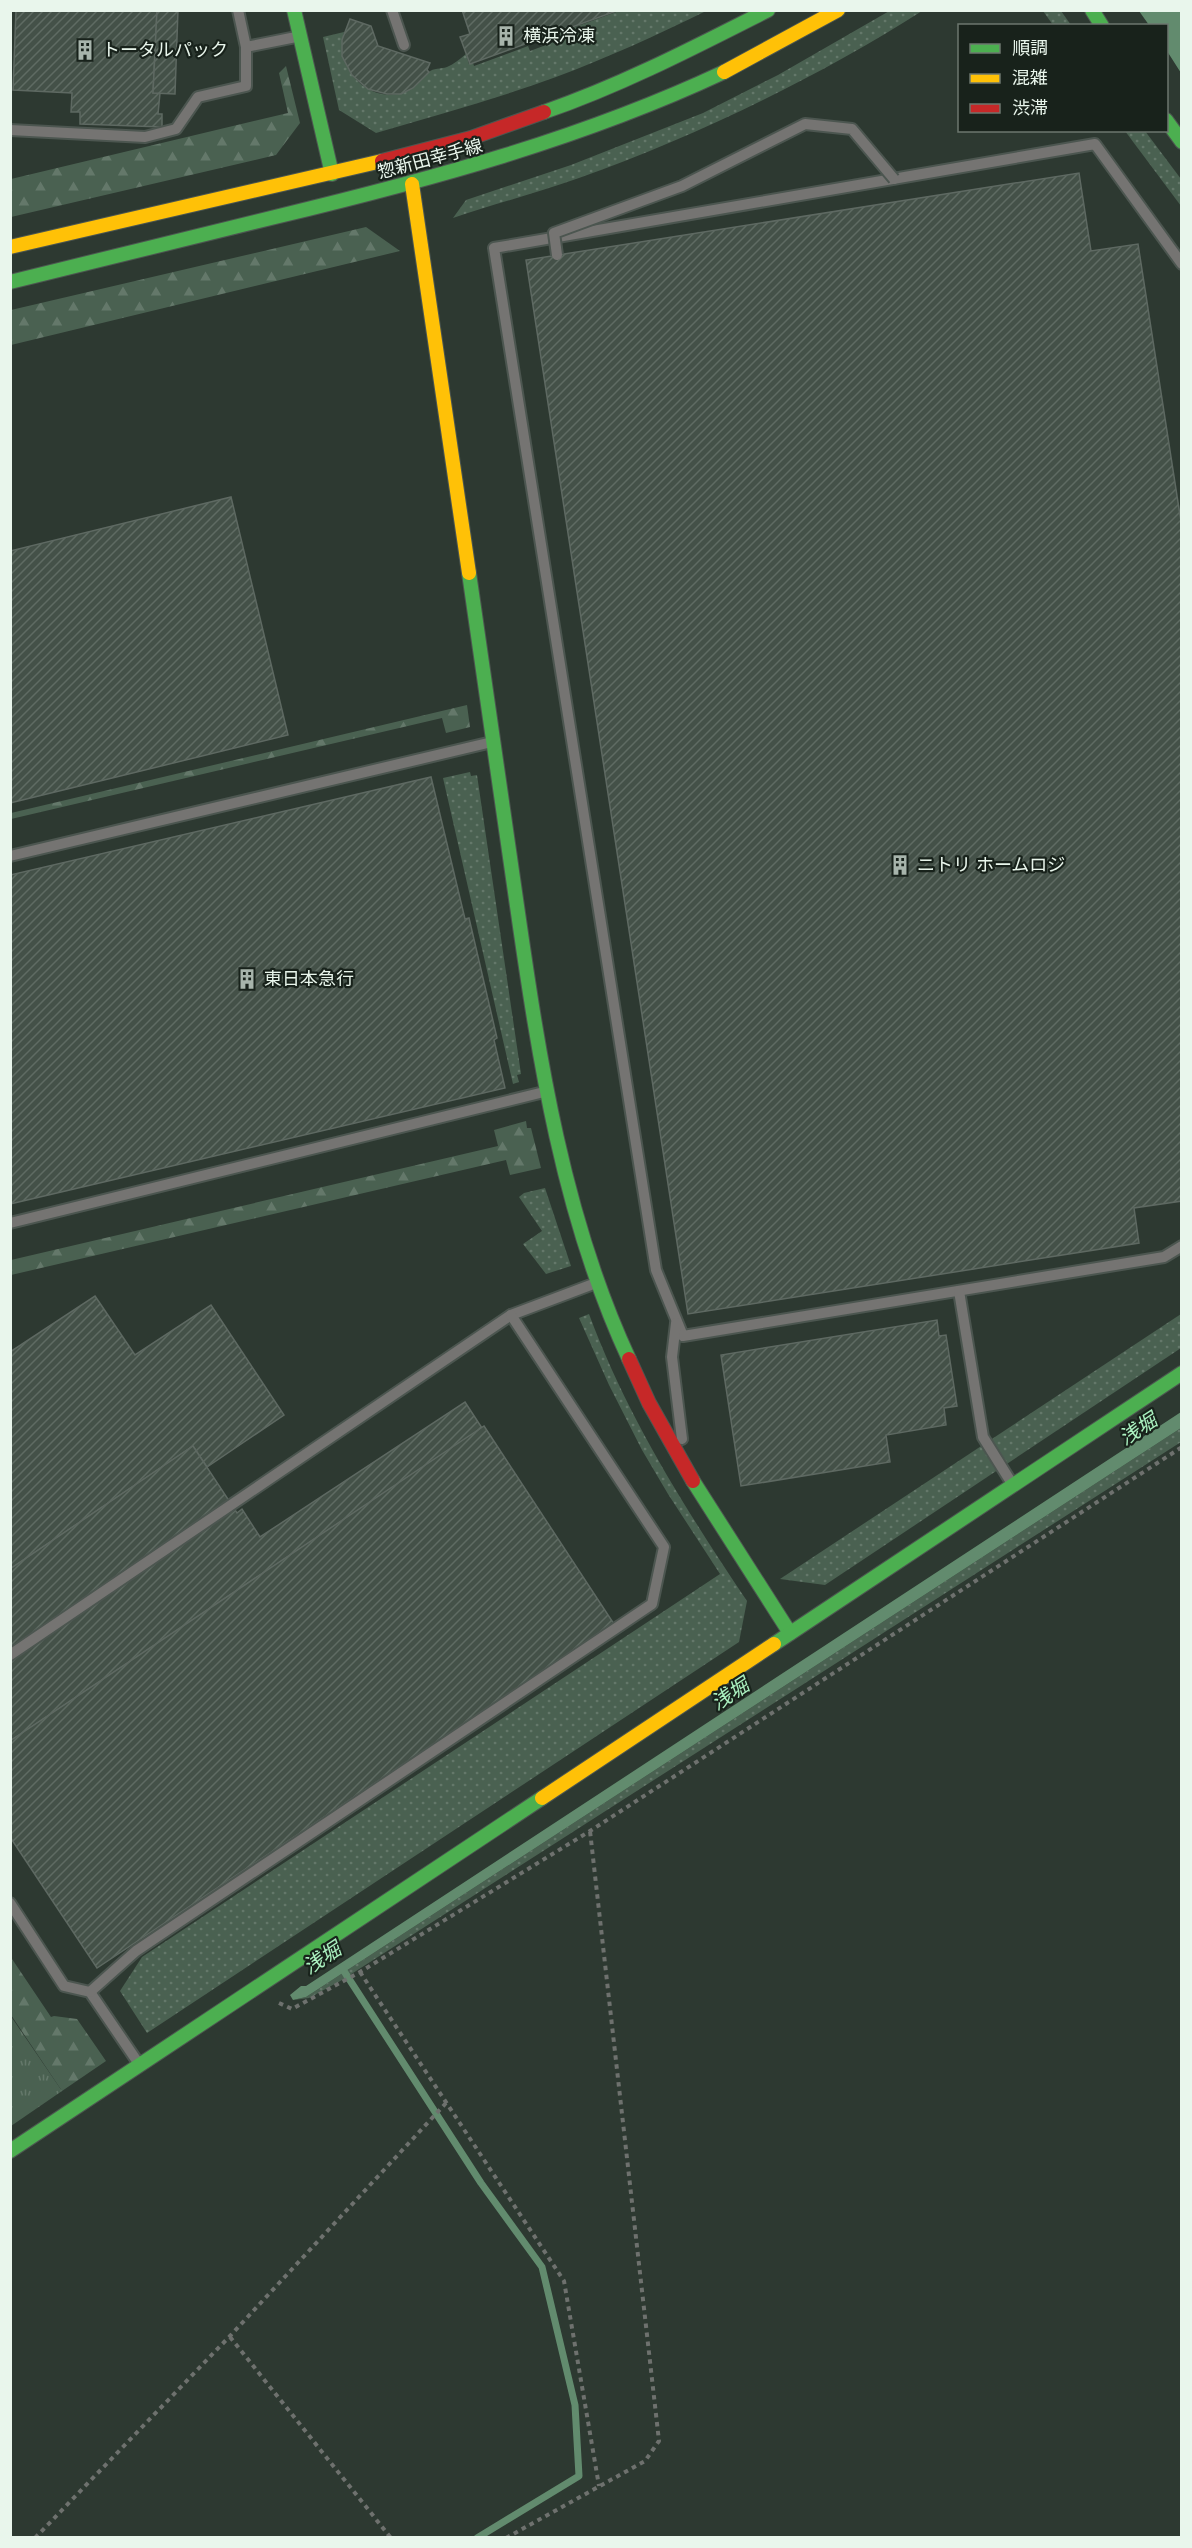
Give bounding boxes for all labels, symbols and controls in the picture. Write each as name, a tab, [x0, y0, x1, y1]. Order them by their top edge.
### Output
building icon: 横浜冷凍	[494, 24, 518, 48]
place label: 横浜冷凍	[523, 24, 595, 47]
legend	[958, 24, 1168, 132]
text: 順調	[1012, 36, 1048, 59]
building icon: トータルパック	[73, 38, 97, 62]
place label: トータルパック	[102, 38, 228, 61]
text: 混雑	[1012, 66, 1048, 89]
text: 渋滞	[1012, 96, 1048, 119]
street label: 惣新田幸手線	[375, 133, 485, 184]
building icon: ニトリ ホームロジ	[888, 853, 912, 877]
place label: ニトリ ホームロジ	[917, 853, 1065, 876]
building icon: 東日本急行	[235, 967, 259, 991]
place label: 東日本急行	[264, 967, 354, 990]
water label: 浅堀	[1114, 1406, 1164, 1450]
water label: 浅堀	[706, 1671, 756, 1715]
water label: 浅堀	[298, 1935, 348, 1979]

